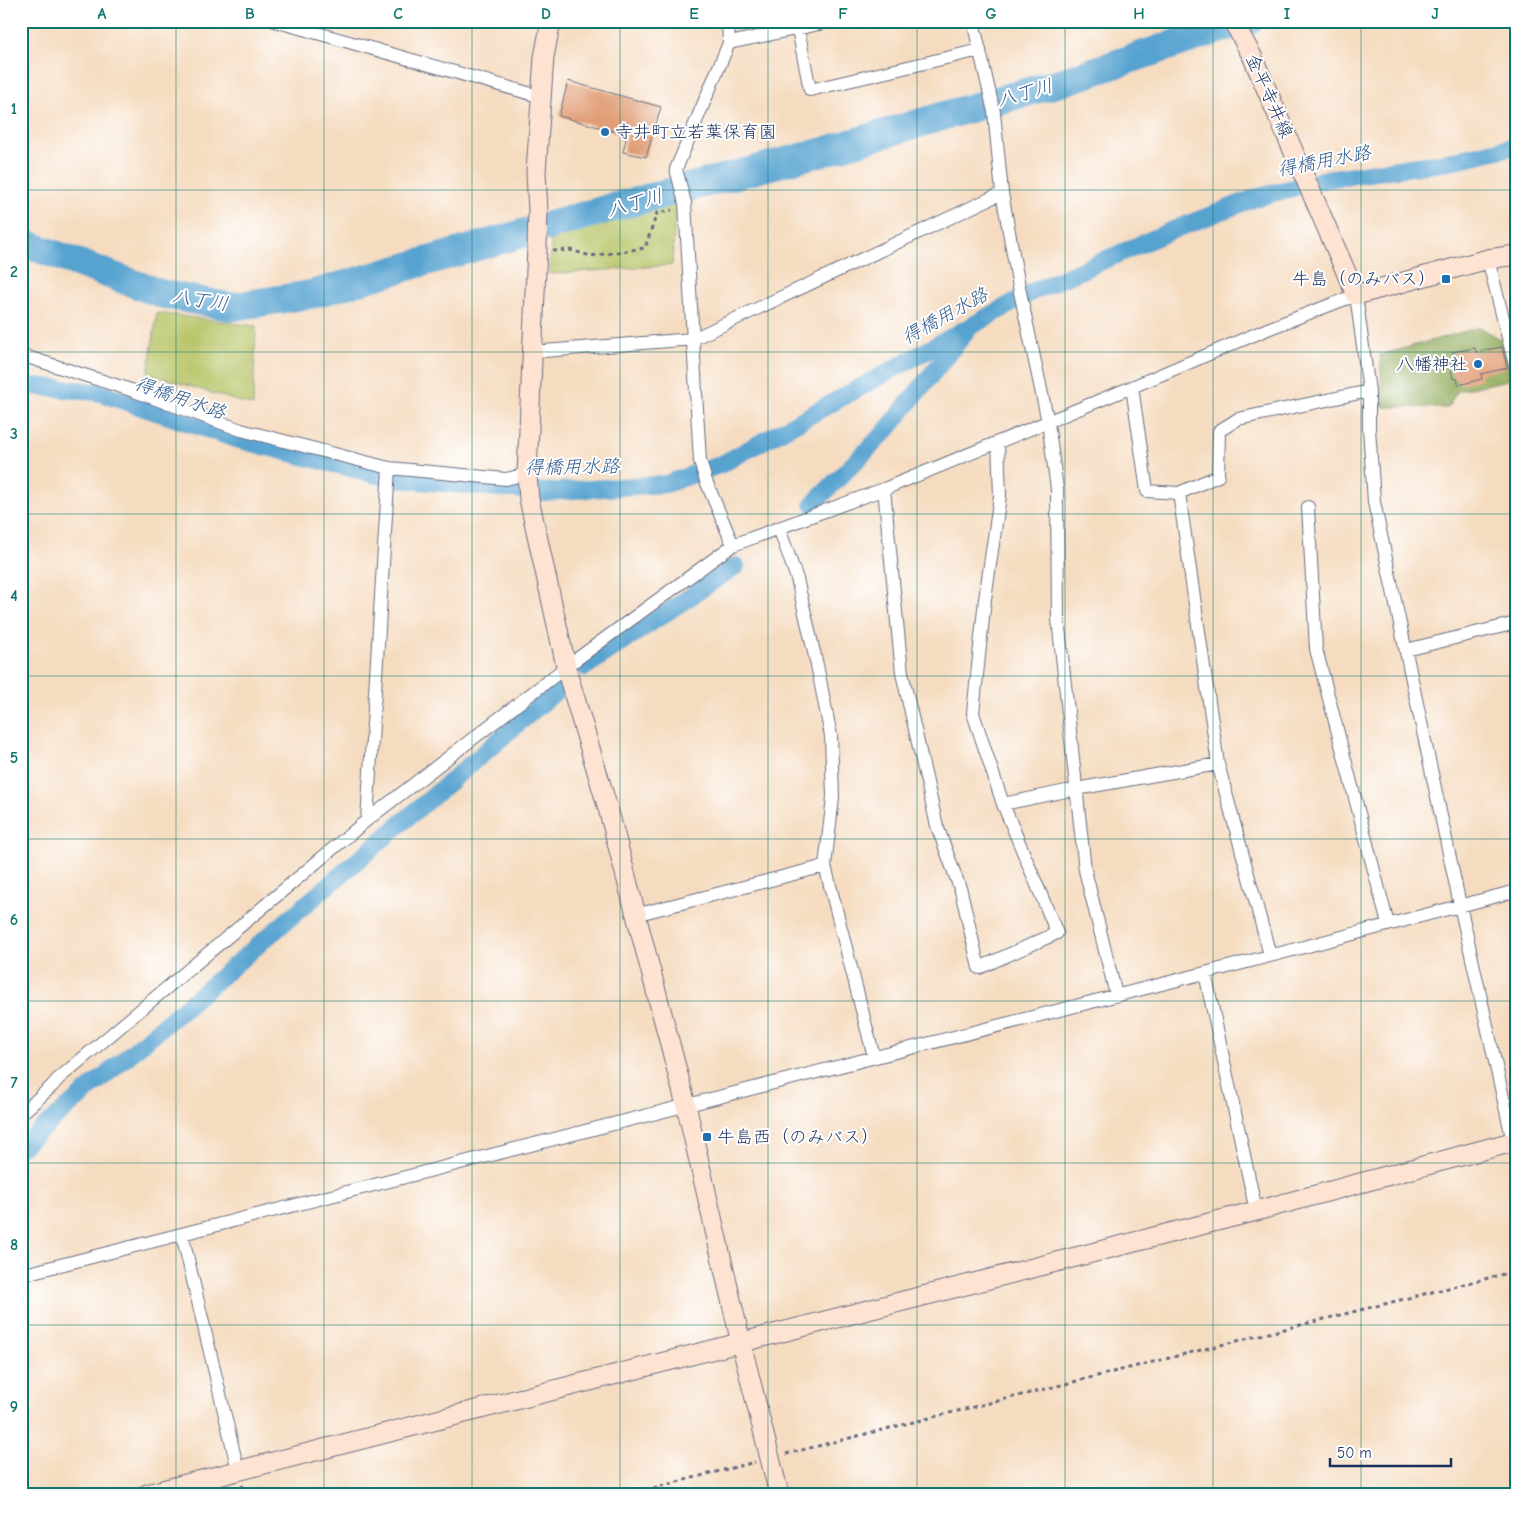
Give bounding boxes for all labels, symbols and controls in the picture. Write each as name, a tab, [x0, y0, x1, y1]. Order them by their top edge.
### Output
text: A	[98, 5, 107, 23]
text: B	[245, 5, 255, 23]
text: C	[393, 5, 403, 23]
text: D	[541, 5, 551, 23]
text: E	[689, 5, 699, 23]
text: F	[838, 5, 848, 23]
text: G	[985, 5, 997, 23]
text: H	[1133, 5, 1145, 23]
text: I	[1284, 5, 1290, 23]
text: J	[1431, 5, 1439, 23]
street label: 金平寺井線	[1241, 51, 1297, 141]
water label: 八丁川	[995, 75, 1055, 111]
text: 1	[11, 100, 17, 118]
place label: 寺井町立若葉保育園	[615, 122, 777, 143]
marker: 寺井町立若葉保育園	[599, 126, 611, 138]
water label: 得橋用水路	[1275, 141, 1374, 181]
water label: 八丁川	[605, 185, 665, 221]
text: 2	[10, 263, 18, 281]
place label: 牛島（のみバス）	[1292, 269, 1436, 290]
marker: 牛島（のみバス）	[1440, 273, 1452, 285]
water label: 得橋用水路	[898, 283, 993, 349]
water label: 八丁川	[170, 285, 230, 315]
place label: 八幡神社	[1396, 354, 1468, 375]
marker: 八幡神社	[1472, 358, 1484, 370]
water label: 得橋用水路	[131, 372, 229, 424]
text: 3	[10, 425, 18, 443]
water label: 得橋用水路	[524, 455, 621, 479]
text: 4	[10, 587, 18, 605]
text: 5	[10, 749, 18, 767]
text: 6	[10, 911, 18, 929]
text: 7	[10, 1074, 18, 1092]
place label: 牛島西（のみバス）	[717, 1127, 879, 1148]
marker: 牛島西（のみバス）	[701, 1131, 713, 1143]
text: 8	[10, 1236, 18, 1254]
text: 9	[10, 1398, 18, 1416]
scale bar	[1330, 1435, 1451, 1467]
text: 50 m	[1337, 1444, 1372, 1462]

